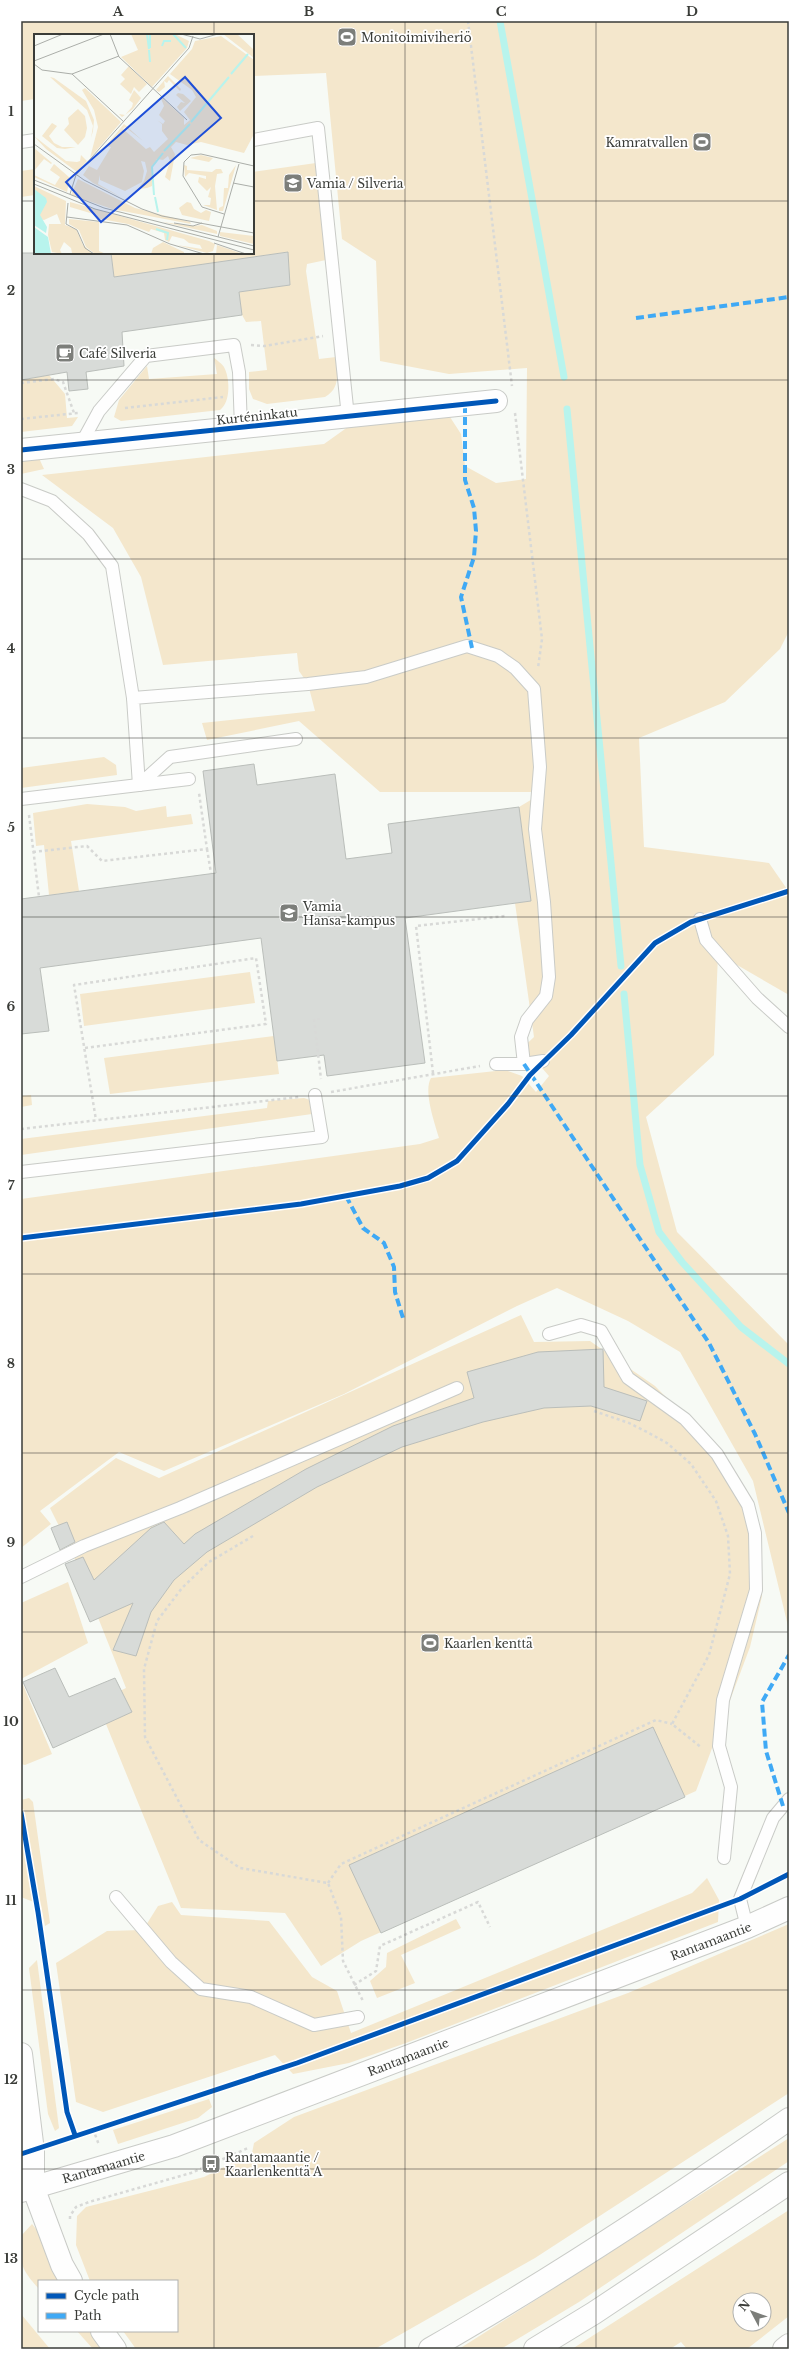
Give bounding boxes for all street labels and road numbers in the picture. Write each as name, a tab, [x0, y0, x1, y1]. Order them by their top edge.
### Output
street label: Kurténinkatu	[216, 404, 298, 428]
street label: Rantamaantie	[668, 1919, 754, 1963]
street label: Rantamaantie	[365, 2034, 451, 2079]
street label: Rantamaantie	[60, 2147, 147, 2186]

